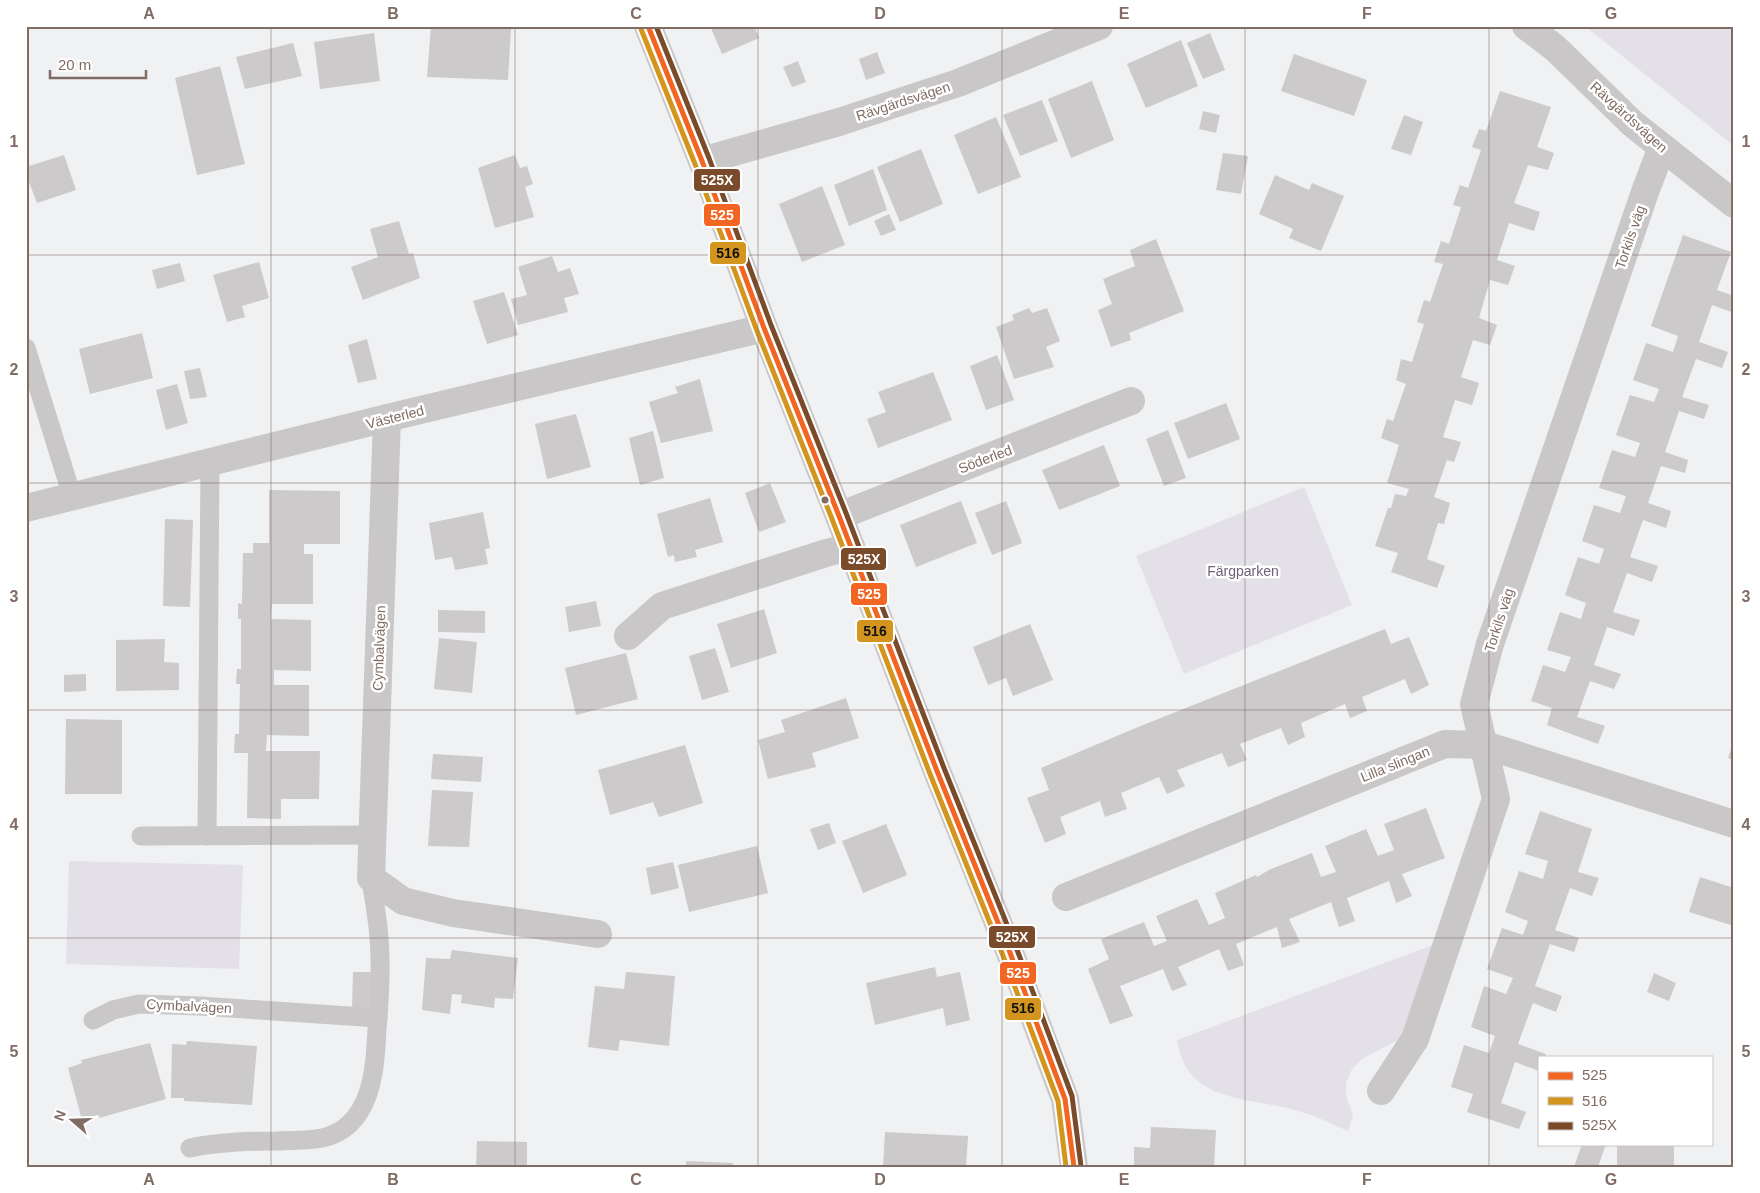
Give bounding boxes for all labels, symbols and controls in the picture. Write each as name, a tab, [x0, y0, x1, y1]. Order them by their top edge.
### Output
text: A	[143, 5, 155, 22]
text: B	[387, 5, 399, 22]
text: C	[630, 5, 642, 22]
text: D	[874, 5, 886, 22]
text: E	[1119, 5, 1130, 22]
text: F	[1362, 5, 1372, 22]
text: G	[1605, 5, 1617, 22]
scale bar	[50, 48, 146, 80]
text: 20 m	[58, 56, 91, 73]
street label: Rävgärdsvägen	[854, 78, 952, 124]
street label: Rävgärdsvägen	[1587, 78, 1671, 156]
text: 1	[10, 133, 19, 150]
text: 1	[1742, 133, 1751, 150]
line badge: 525X	[693, 168, 741, 192]
text: 525X	[701, 172, 734, 188]
line badge: 525	[703, 203, 741, 227]
street label: Torkils väg	[1612, 203, 1648, 271]
text: 525	[710, 207, 734, 223]
line badge: 516	[709, 241, 747, 265]
text: 516	[716, 245, 740, 261]
text: 2	[10, 361, 19, 378]
text: 2	[1742, 361, 1751, 378]
street label: Västerled	[364, 402, 426, 432]
street label: Söderled	[956, 441, 1014, 477]
unlabelled marker	[820, 495, 830, 505]
line badge: 525X	[840, 547, 887, 571]
text: 525X	[848, 551, 881, 567]
park label: Färgparken	[1207, 563, 1279, 579]
line badge: 525	[850, 582, 888, 606]
text: 525	[857, 586, 881, 602]
street label: Torkils väg	[1481, 586, 1517, 654]
text: 3	[10, 588, 19, 605]
text: 3	[1742, 588, 1751, 605]
street label: Cymbalvägen	[370, 605, 388, 691]
line badge: 516	[856, 619, 894, 643]
text: 516	[863, 623, 887, 639]
street label: Lilla slingan	[1358, 743, 1432, 785]
text: 4	[10, 816, 19, 833]
text: 4	[1742, 816, 1751, 833]
line badge: 525X	[988, 925, 1036, 949]
text: 525X	[996, 929, 1029, 945]
line badge: 525	[999, 961, 1037, 985]
text: 525	[1006, 965, 1030, 981]
street label: Cymbalvägen	[146, 996, 232, 1016]
line badge: 516	[1004, 997, 1042, 1021]
text: 516	[1011, 1000, 1035, 1016]
text: 5	[10, 1043, 19, 1060]
text: 5	[1742, 1043, 1751, 1060]
legend	[1538, 1056, 1712, 1146]
text: 525	[1582, 1066, 1607, 1083]
text: 516	[1582, 1092, 1607, 1109]
north arrow	[48, 1096, 98, 1146]
text: N	[51, 1108, 69, 1123]
text: 525X	[1582, 1116, 1617, 1133]
text: A	[143, 1171, 155, 1188]
text: B	[387, 1171, 399, 1188]
text: C	[630, 1171, 642, 1188]
text: D	[874, 1171, 886, 1188]
text: E	[1119, 1171, 1130, 1188]
text: F	[1362, 1171, 1372, 1188]
text: G	[1605, 1171, 1617, 1188]

